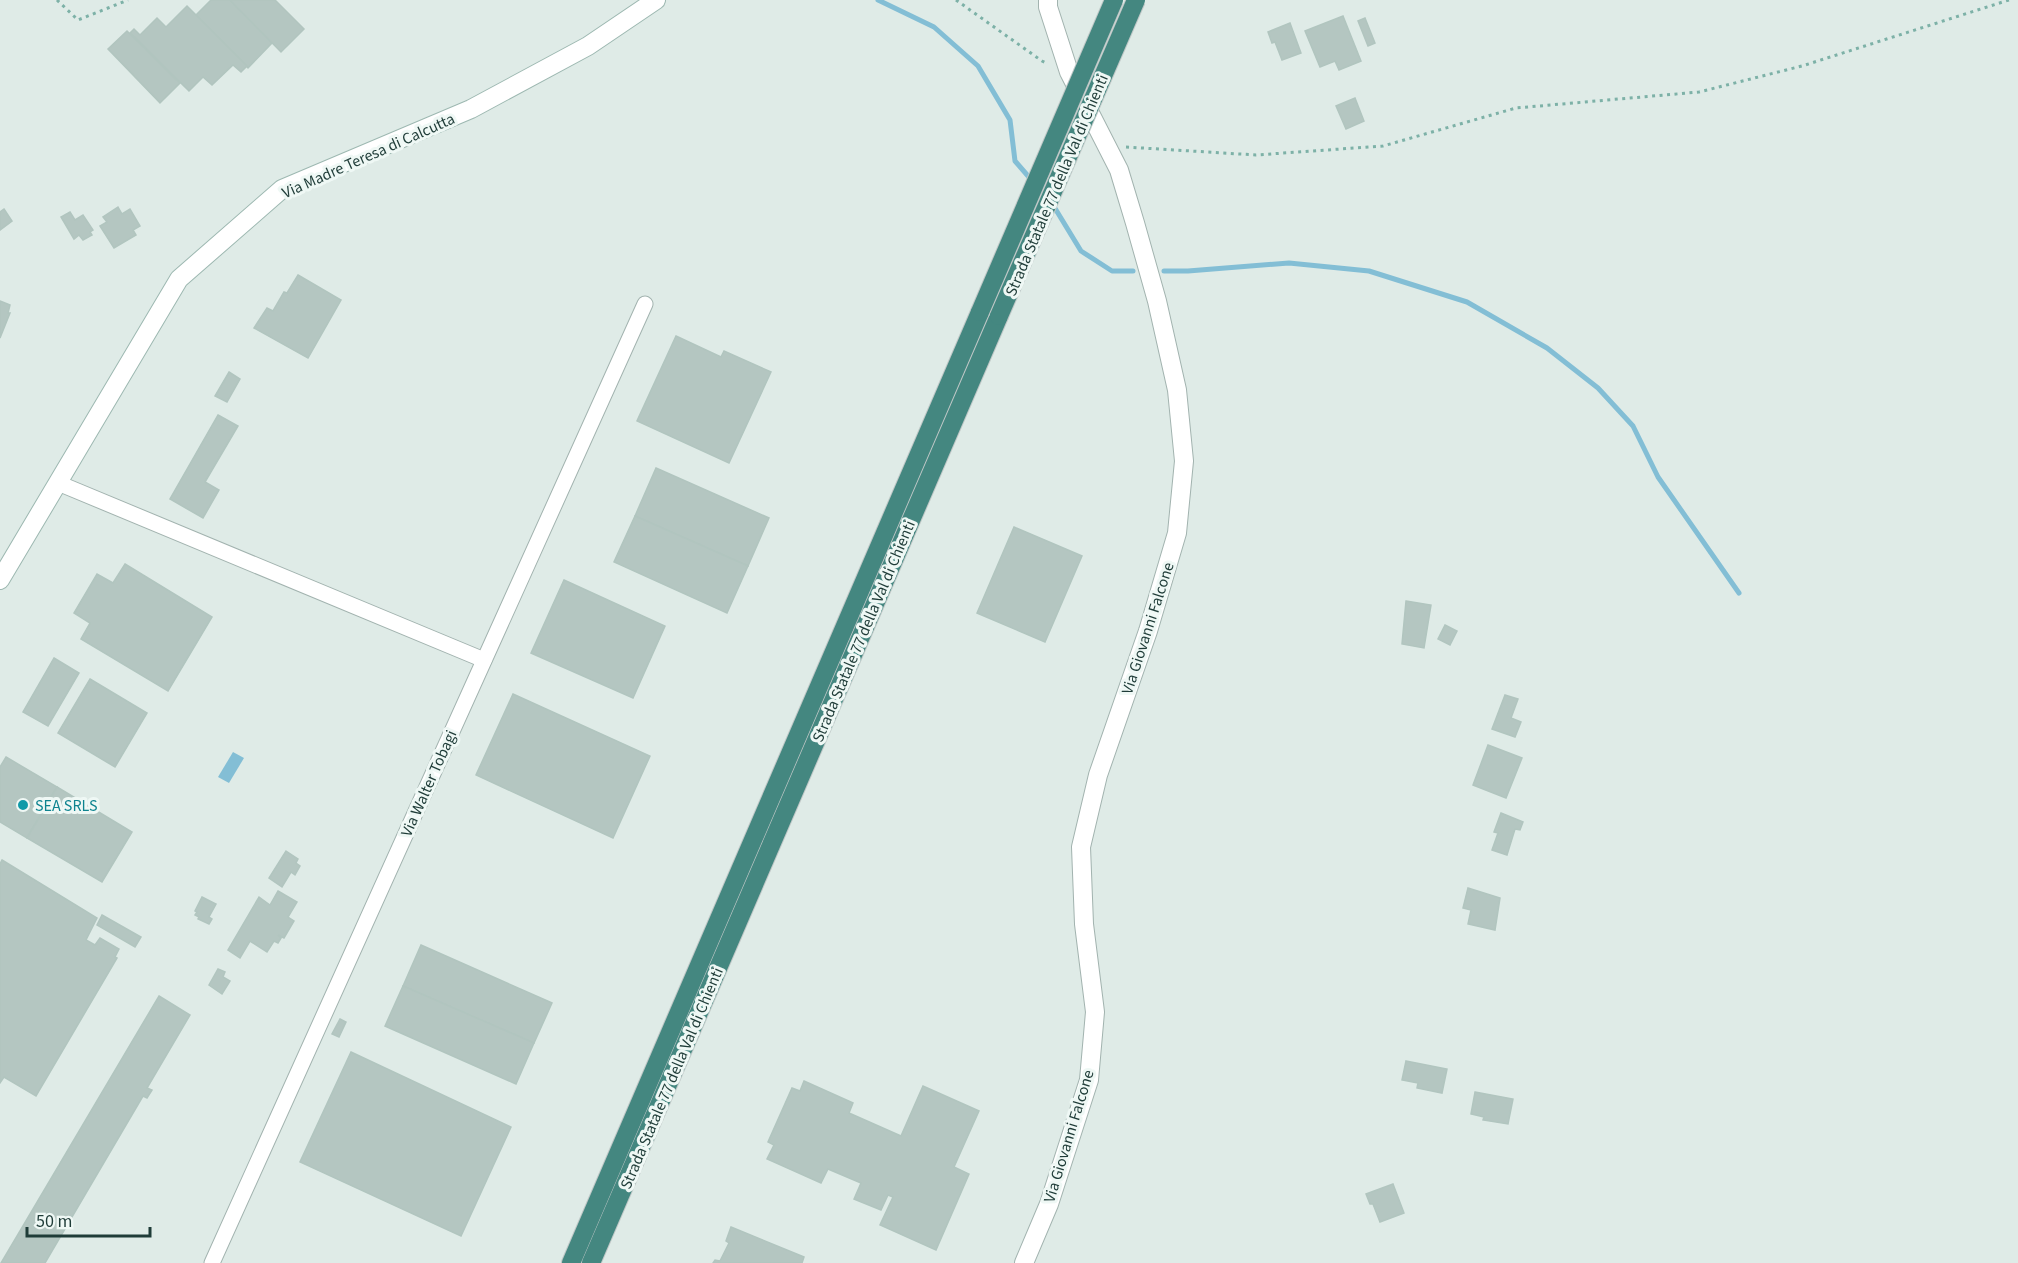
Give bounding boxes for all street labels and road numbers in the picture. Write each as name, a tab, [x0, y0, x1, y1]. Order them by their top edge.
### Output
street label: Strada Statale 77 della Val di Chienti	[1000, 71, 1114, 300]
street label: Via Madre Teresa di Calcutta	[279, 108, 458, 204]
street label: Strada Statale 77 della Val di Chienti	[807, 517, 921, 746]
street label: Via Giovanni Falcone	[1116, 559, 1180, 697]
street label: Via Walter Tobagi	[396, 727, 462, 840]
street label: Strada Statale 77 della Val di Chienti	[615, 964, 729, 1193]
street label: Via Giovanni Falcone	[1038, 1067, 1100, 1205]

